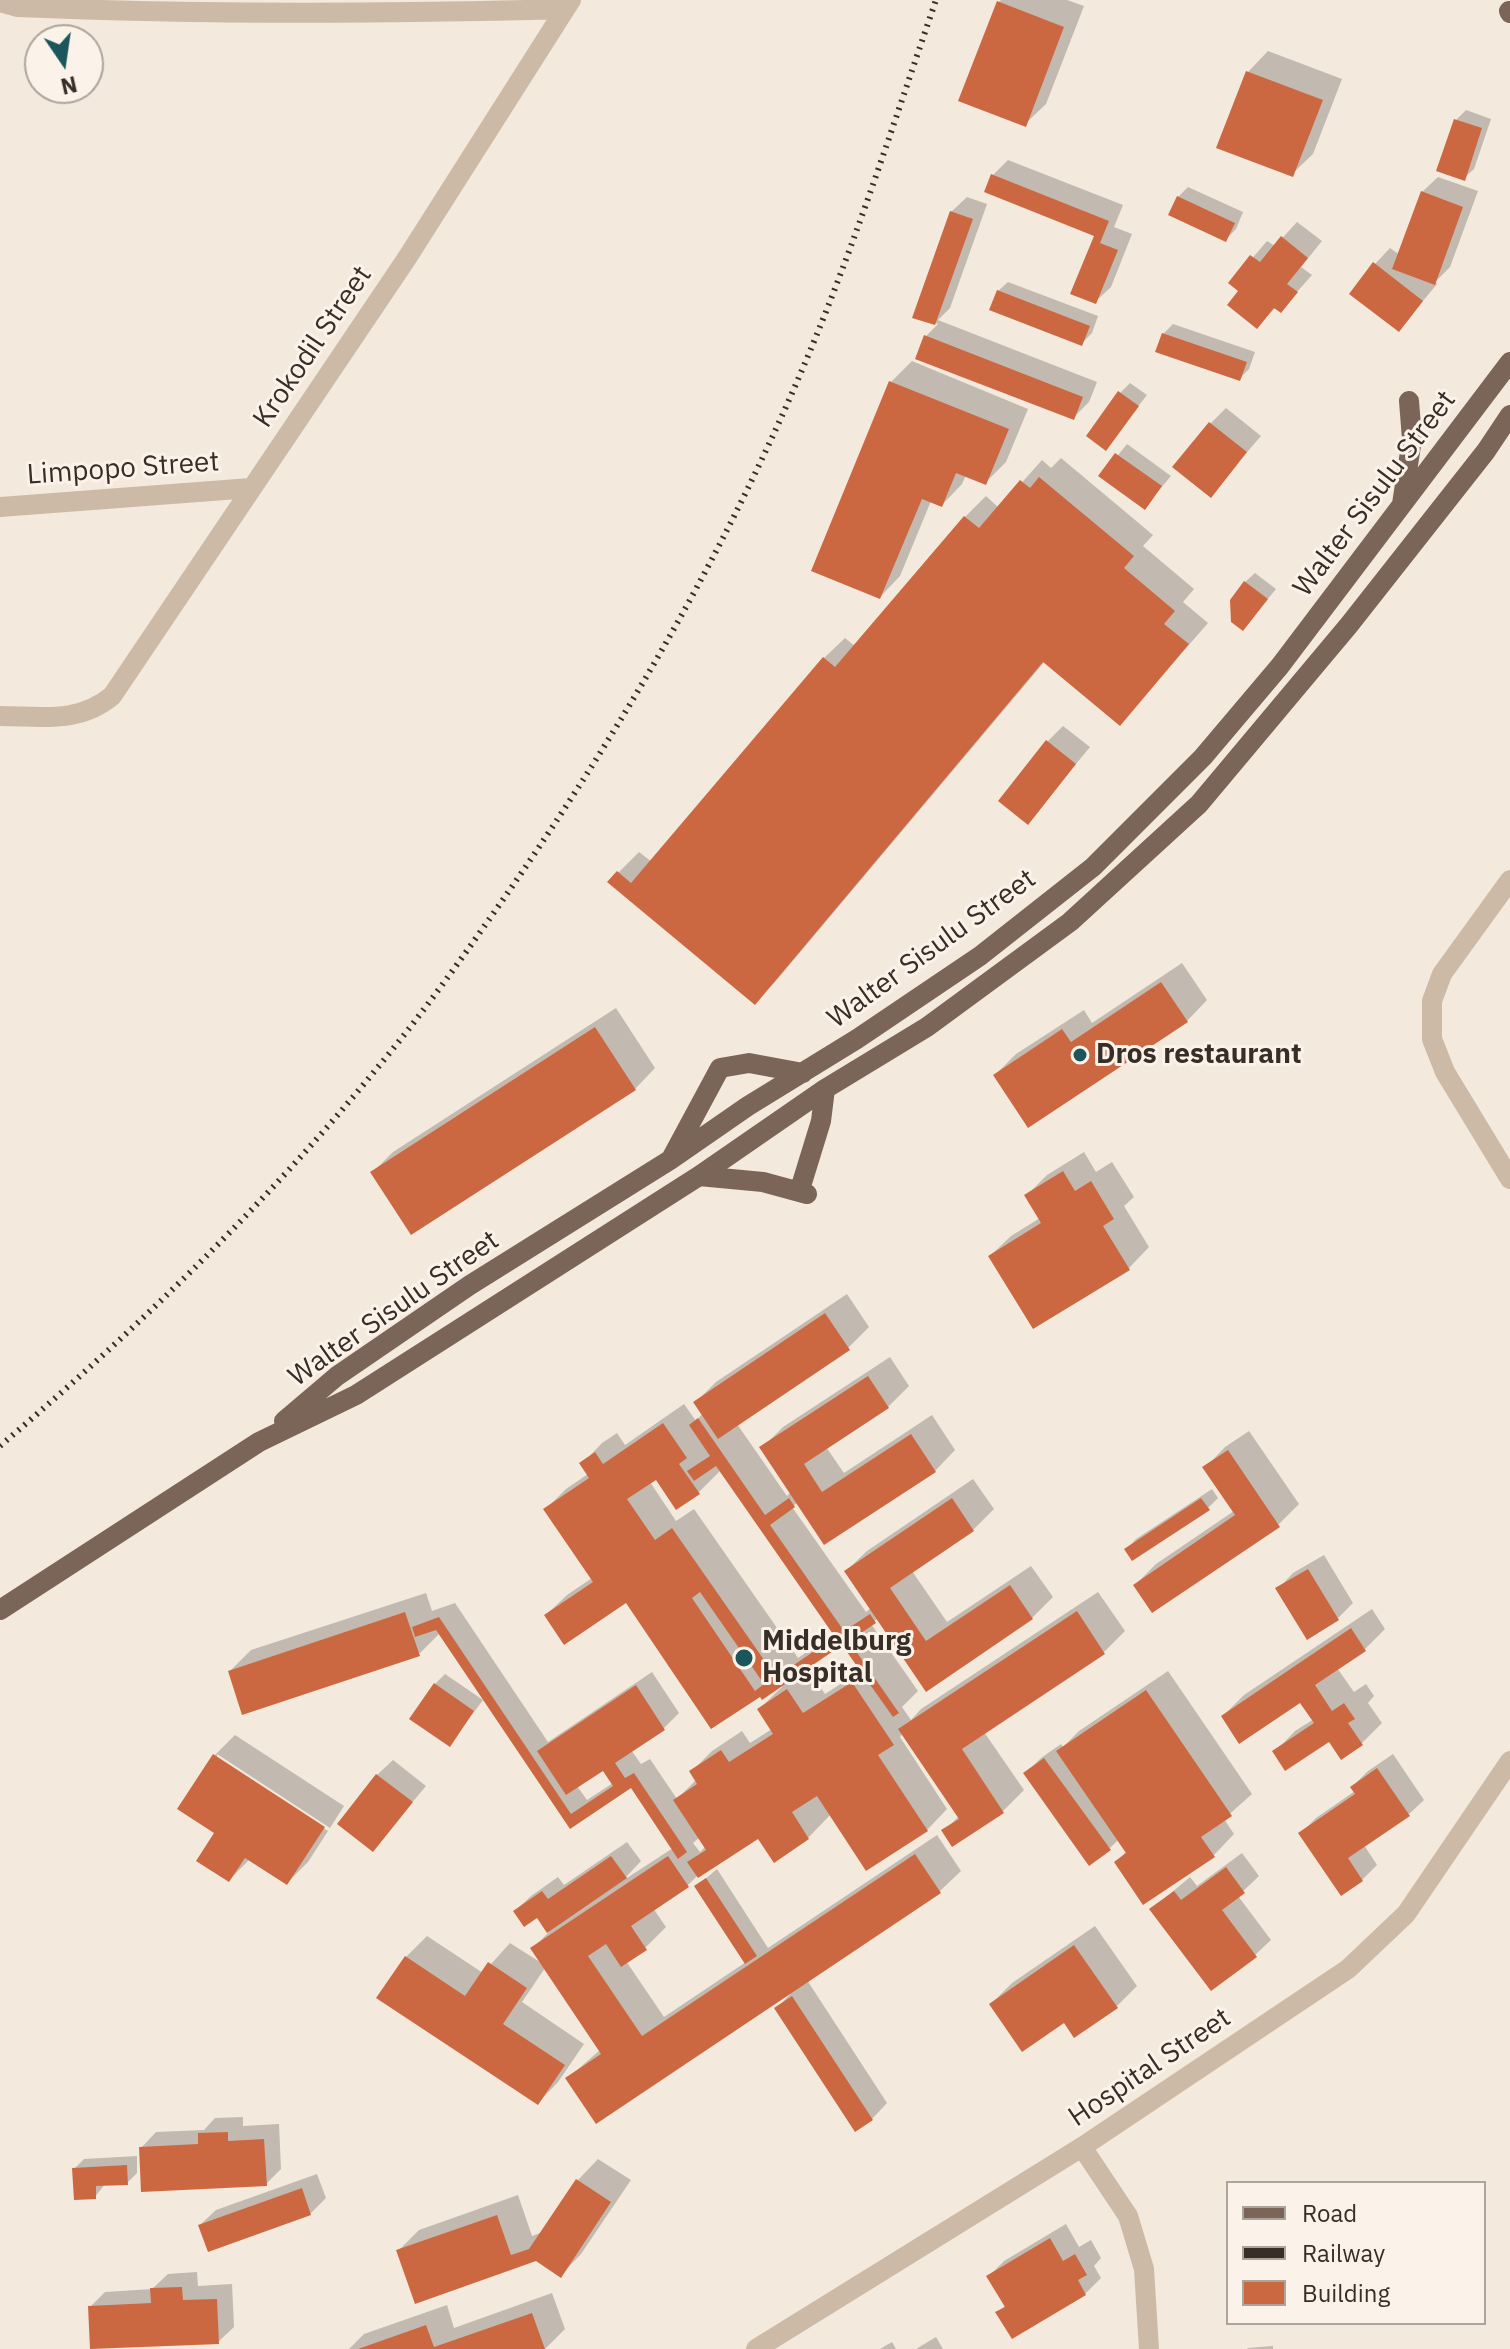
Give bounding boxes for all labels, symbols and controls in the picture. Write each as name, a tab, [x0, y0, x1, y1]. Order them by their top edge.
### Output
north arrow	[24, 24, 104, 104]
text: N	[58, 70, 80, 102]
street label: Krokodil Street	[247, 260, 379, 434]
street label: Walter Sisulu Street	[1287, 385, 1463, 603]
street label: Limpopo Street	[26, 446, 220, 492]
street label: Walter Sisulu Street	[821, 862, 1043, 1036]
place label: Dros restaurant	[1096, 1038, 1302, 1072]
marker: Dros restaurant	[1071, 1046, 1089, 1064]
street label: Walter Sisulu Street	[282, 1224, 506, 1394]
place label: Middelburg Hospital	[762, 1625, 911, 1691]
marker: Middelburg Hospital	[733, 1647, 755, 1669]
street label: Hospital Street	[1063, 2001, 1237, 2135]
legend	[1226, 2181, 1486, 2325]
text: Road	[1302, 2197, 1357, 2229]
text: Railway	[1302, 2237, 1385, 2269]
text: Building	[1302, 2277, 1390, 2309]

